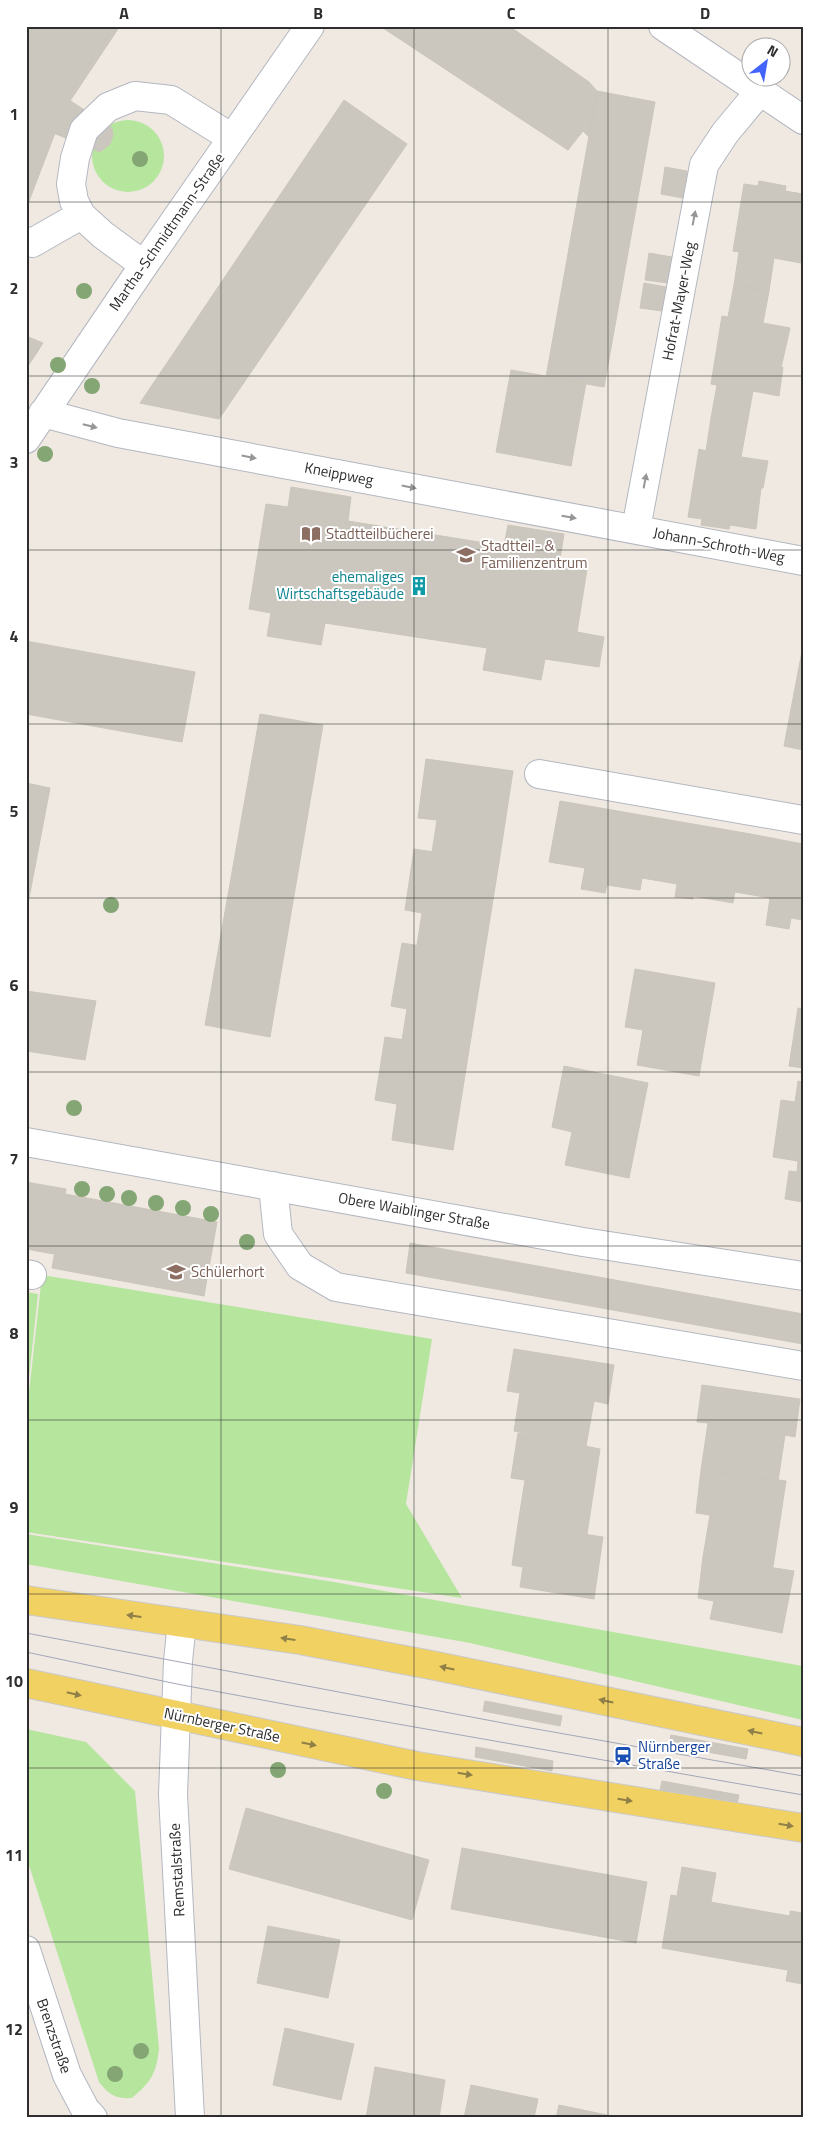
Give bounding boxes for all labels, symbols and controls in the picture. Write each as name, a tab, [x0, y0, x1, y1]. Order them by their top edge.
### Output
text: A	[119, 1, 129, 25]
text: B	[313, 1, 323, 25]
text: C	[507, 1, 516, 25]
text: D	[700, 1, 710, 25]
north arrow	[742, 38, 792, 88]
text: N	[763, 39, 783, 62]
text: 1	[10, 102, 18, 126]
street label: Martha-Schmidtmann-Straße	[103, 148, 230, 316]
one-way arrow	[691, 210, 699, 226]
street label: Hofrat-Mayer-Weg	[656, 239, 701, 362]
text: 2	[10, 276, 18, 300]
one-way arrow	[83, 422, 98, 430]
text: 3	[10, 450, 18, 474]
one-way arrow	[242, 454, 258, 462]
street label: Kneippweg	[303, 456, 376, 492]
one-way arrow	[641, 474, 649, 489]
one-way arrow	[402, 483, 417, 491]
one-way arrow	[561, 513, 577, 521]
street label: Johann-Schroth-Weg	[651, 520, 787, 569]
place label: Stadtteilbücherei	[326, 522, 434, 545]
library icon: Stadtteilbücherei	[300, 523, 322, 545]
place label: Stadtteil- & Familienzentrum	[481, 534, 587, 574]
school or university icon: Stadtteil- & Familienzentrum	[455, 544, 477, 566]
place label: ehemaliges Wirtschaftsgebäude	[277, 565, 404, 605]
building icon: ehemaliges Wirtschaftsgebäude	[408, 575, 430, 597]
text: 4	[10, 624, 19, 648]
text: 5	[10, 799, 19, 823]
text: 6	[10, 973, 19, 997]
text: 7	[10, 1147, 18, 1171]
street label: Obere Waiblinger Straße	[336, 1186, 492, 1235]
place label: Schülerhort	[191, 1260, 265, 1283]
school or university icon: Schülerhort	[165, 1261, 187, 1283]
text: 8	[10, 1321, 19, 1345]
text: 9	[10, 1495, 19, 1519]
one-way arrow	[126, 1612, 142, 1620]
one-way arrow	[279, 1634, 295, 1642]
one-way arrow	[440, 1664, 455, 1672]
text: 10	[5, 1669, 23, 1693]
one-way arrow	[66, 1690, 81, 1698]
one-way arrow	[599, 1697, 614, 1705]
street label: Nürnberger Straße	[162, 1701, 282, 1748]
one-way arrow	[747, 1728, 763, 1736]
place label: Nürnberger Straße	[638, 1735, 710, 1775]
one-way arrow	[302, 1740, 317, 1748]
station icon: Nürnberger Straße	[612, 1745, 634, 1767]
one-way arrow	[457, 1770, 473, 1778]
one-way arrow	[618, 1796, 634, 1804]
one-way arrow	[778, 1822, 794, 1830]
street label: Remstalstraße	[163, 1823, 190, 1917]
text: 11	[5, 1843, 23, 1867]
street label: Brenzstraße	[31, 1995, 78, 2076]
text: 12	[5, 2017, 23, 2041]

